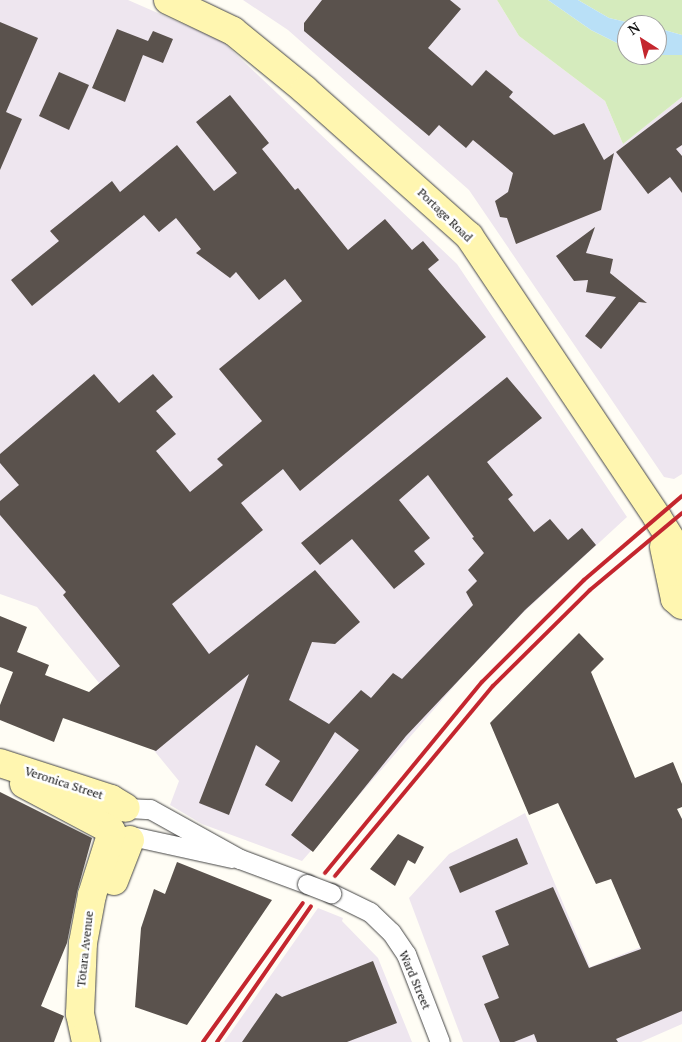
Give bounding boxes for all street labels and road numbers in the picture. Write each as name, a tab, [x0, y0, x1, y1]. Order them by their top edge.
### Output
street label: Portage Road	[415, 185, 475, 245]
street label: Veronica Street	[23, 764, 105, 802]
street label: Tōtara Avenue	[74, 910, 96, 988]
street label: Ward Street	[396, 948, 434, 1012]

